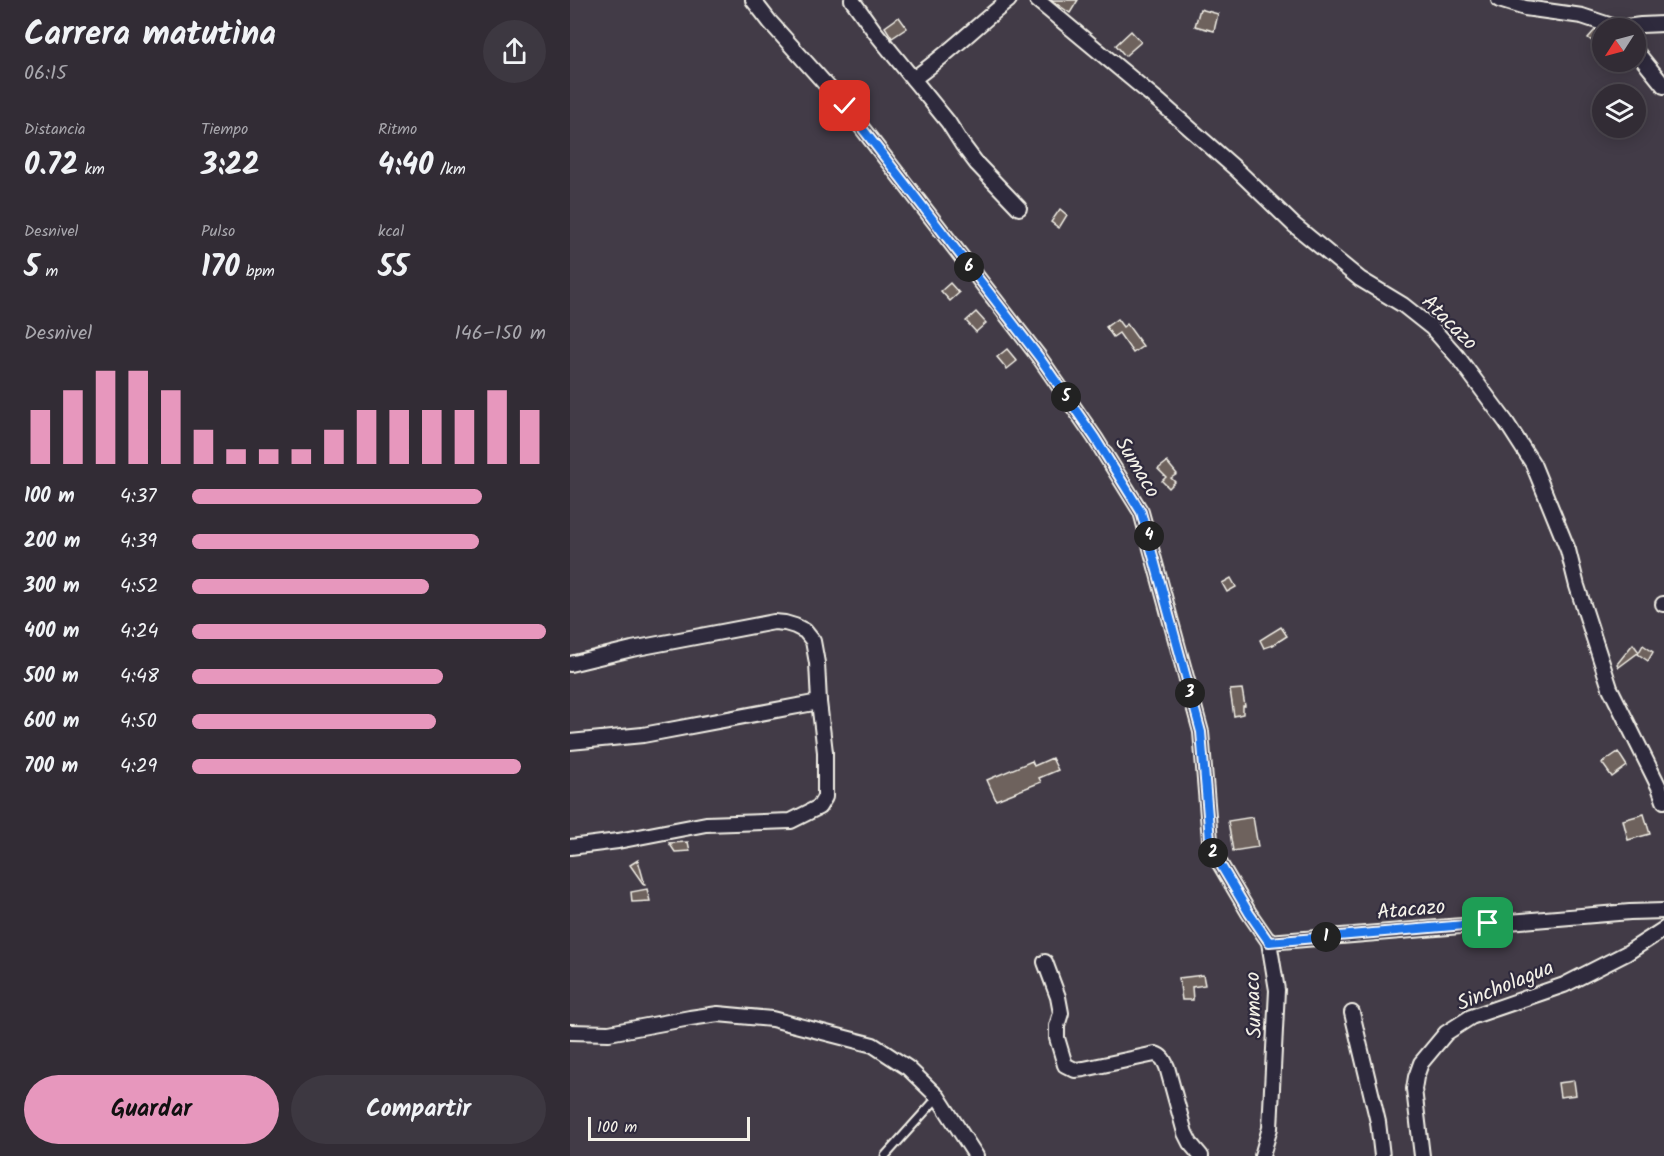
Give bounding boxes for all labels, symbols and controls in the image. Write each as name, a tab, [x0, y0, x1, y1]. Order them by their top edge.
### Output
text: Carrera matutina	[24, 9, 276, 62]
north arrow	[1592, 18, 1646, 72]
map controls	[1592, 18, 1646, 138]
button: share	[483, 20, 546, 83]
text: 06:15	[24, 58, 67, 90]
pin	[819, 80, 870, 131]
button: layers	[1592, 84, 1646, 138]
icon: check	[828, 89, 861, 122]
text: Distancia	[24, 117, 86, 142]
text: Tiempo	[201, 117, 248, 142]
text: Ritmo	[378, 117, 417, 142]
text: 0.72	[24, 142, 78, 190]
text: 3:22	[201, 142, 260, 190]
text: 4:40	[378, 142, 433, 190]
text: km	[78, 157, 105, 182]
text: /km	[433, 157, 466, 182]
text: Desnivel	[24, 219, 79, 244]
text: Pulso	[201, 219, 235, 244]
text: kcal	[378, 219, 404, 244]
text: 5	[24, 244, 39, 292]
text: 170	[201, 244, 240, 292]
text: 55	[378, 244, 408, 292]
pin: 6	[954, 252, 984, 282]
text: 6	[965, 254, 973, 279]
text: m	[39, 259, 58, 284]
text: bpm	[240, 259, 275, 284]
street label: Atacazo	[1413, 287, 1485, 359]
text: Desnivel	[24, 318, 92, 350]
text: 146–150 m	[454, 318, 546, 350]
pin: 5	[1051, 382, 1081, 412]
text: 5	[1062, 384, 1070, 409]
street label: Sumaco	[1105, 431, 1168, 505]
text: 100 m	[24, 481, 75, 513]
text: 4:37	[120, 481, 157, 513]
pin: 4	[1134, 521, 1164, 551]
text: 4	[1145, 523, 1153, 548]
text: 200 m	[24, 526, 80, 558]
text: 4:39	[120, 526, 157, 558]
text: 300 m	[24, 571, 80, 603]
text: 4:52	[120, 571, 158, 603]
text: 400 m	[24, 616, 80, 648]
text: 4:24	[120, 616, 159, 648]
text: 500 m	[24, 661, 79, 693]
text: 4:48	[120, 661, 159, 693]
pin: 3	[1175, 678, 1205, 708]
text: 3	[1186, 680, 1194, 705]
text: 600 m	[24, 706, 79, 738]
text: 4:50	[120, 706, 157, 738]
text: 700 m	[24, 751, 78, 783]
text: 4:29	[120, 751, 157, 783]
pin: 2	[1198, 838, 1228, 868]
text: 2	[1208, 840, 1218, 865]
street label: Atacazo	[1375, 891, 1447, 930]
pin	[1462, 897, 1513, 948]
icon: arrive	[1471, 906, 1504, 939]
pin: 1	[1311, 922, 1341, 952]
text: 1	[1324, 924, 1328, 949]
street label: Sincholagua	[1452, 952, 1559, 1021]
street label: Sumaco	[1237, 971, 1272, 1039]
button: Guardar	[24, 1075, 279, 1144]
button: Compartir	[291, 1075, 546, 1144]
scale bar	[588, 1114, 750, 1142]
text: 100 m	[597, 1115, 637, 1140]

